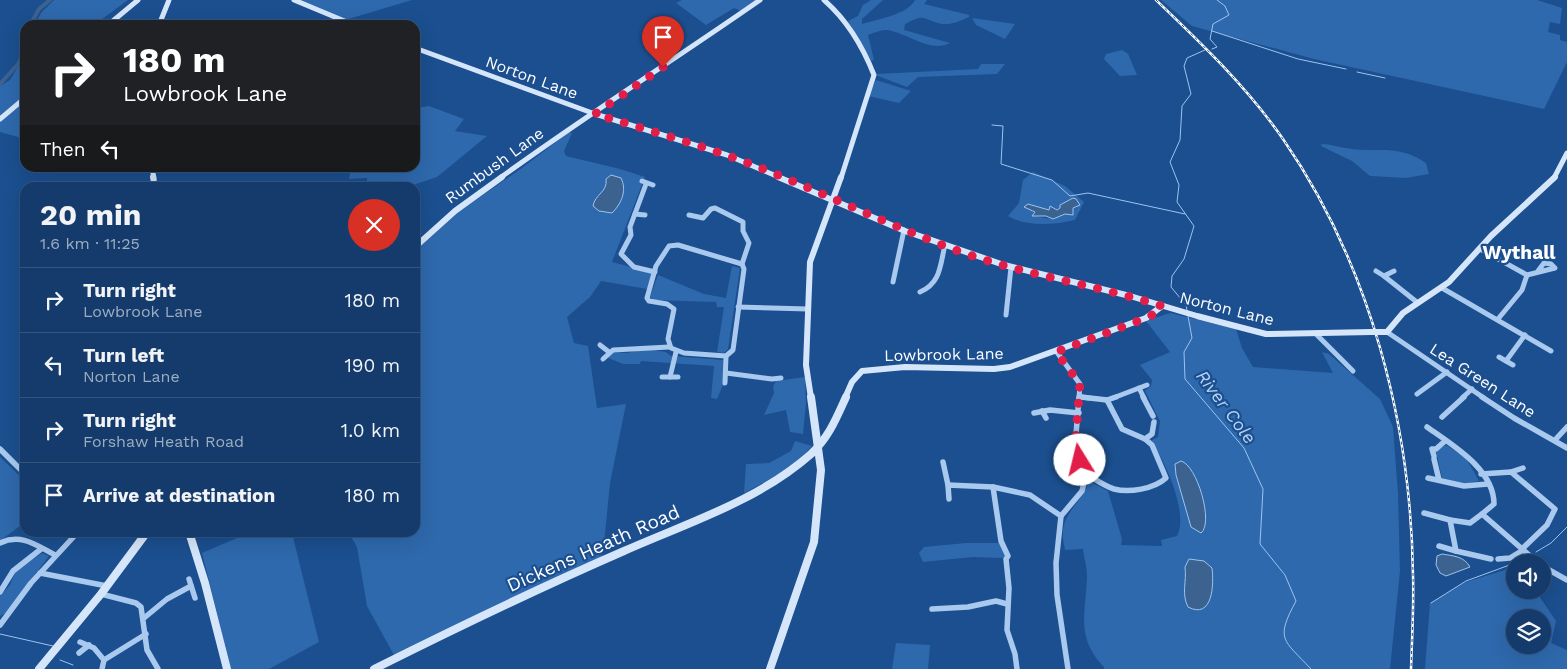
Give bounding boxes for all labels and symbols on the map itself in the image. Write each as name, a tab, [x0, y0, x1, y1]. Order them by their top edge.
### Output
pin	[642, 16, 684, 67]
street label: Norton Lane	[483, 52, 581, 103]
street label: Rumbush Lane	[441, 123, 547, 207]
district label: Wythall	[1482, 241, 1556, 264]
street label: Norton Lane	[1178, 288, 1276, 329]
street label: Lea Green Lane	[1426, 339, 1539, 422]
street label: Lowbrook Lane	[884, 344, 1004, 365]
water label: River Cole	[1192, 366, 1261, 448]
position arrow	[1053, 433, 1105, 485]
street label: Dickens Heath Road	[503, 500, 683, 597]

